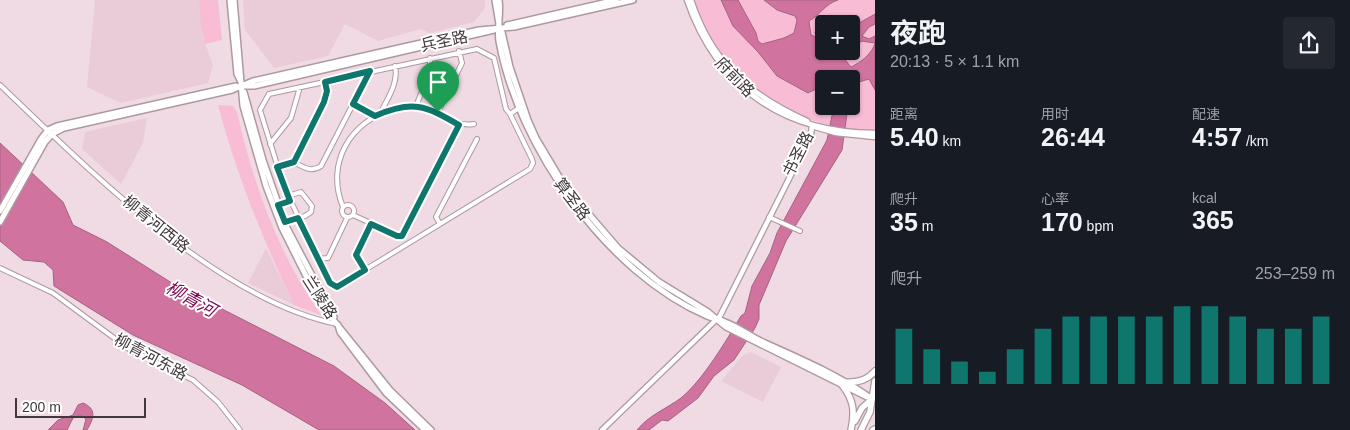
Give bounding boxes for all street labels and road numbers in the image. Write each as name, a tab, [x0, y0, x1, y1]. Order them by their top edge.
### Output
street label: 兵圣路	[419, 28, 469, 54]
street label: 府前路	[712, 54, 758, 100]
street label: 书圣路	[780, 129, 816, 179]
street label: 算圣路	[551, 175, 593, 223]
street label: 柳青河西路	[120, 192, 192, 256]
street label: 兰陵路	[300, 272, 340, 322]
street label: 柳青河东路	[112, 331, 190, 383]

